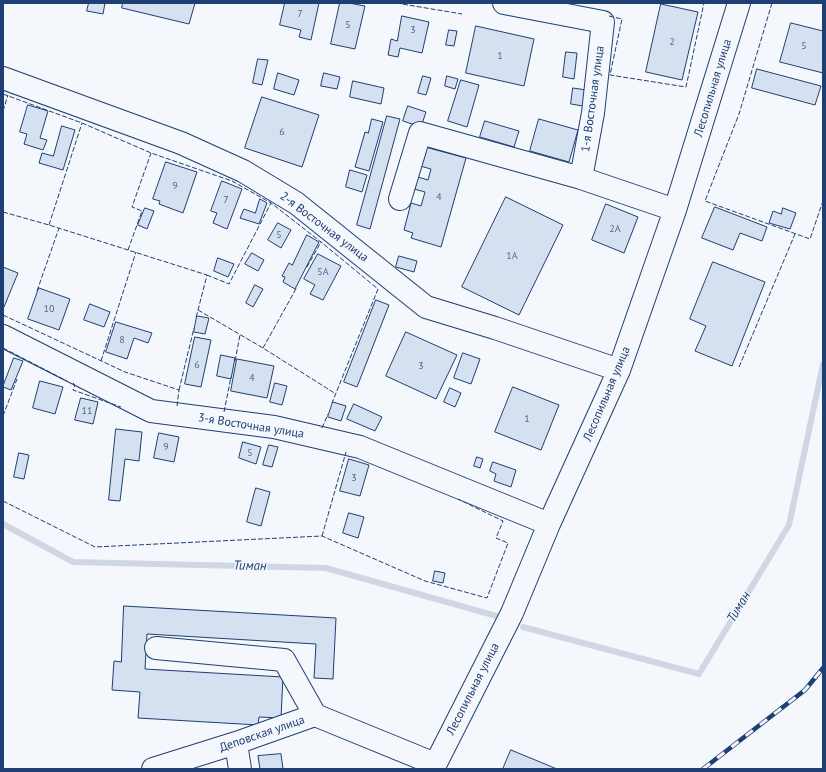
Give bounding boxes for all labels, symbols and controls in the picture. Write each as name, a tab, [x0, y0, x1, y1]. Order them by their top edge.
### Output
house number: 7	[297, 8, 303, 20]
house number: 5	[345, 19, 351, 31]
house number: 3	[410, 24, 416, 36]
house number: 2	[669, 36, 675, 48]
street label: Лесопильная улица	[691, 37, 735, 139]
house number: 5	[801, 40, 807, 52]
street label: 1-я Восточная улица	[578, 45, 608, 153]
house number: 1	[497, 50, 503, 62]
house number: 6	[279, 126, 285, 138]
house number: 9	[172, 180, 178, 192]
street label: 2-я Восточная улица	[277, 189, 371, 265]
house number: 4	[436, 191, 442, 203]
house number: 7	[223, 194, 229, 206]
house number: 2А	[609, 223, 621, 235]
house number: 5	[276, 229, 282, 241]
house number: 1А	[506, 250, 518, 262]
house number: 5А	[317, 266, 329, 278]
house number: 10	[44, 303, 54, 315]
house number: 8	[119, 334, 125, 346]
street label: Лесопильная улица	[581, 344, 633, 444]
house number: 6	[194, 359, 200, 371]
house number: 3	[418, 360, 424, 372]
house number: 4	[249, 372, 255, 384]
house number: 11	[82, 405, 92, 417]
street label: 3-я Восточная улица	[197, 411, 305, 441]
house number: 1	[524, 413, 530, 425]
house number: 9	[163, 441, 169, 453]
house number: 5	[247, 447, 253, 459]
house number: 3	[351, 472, 357, 484]
water label: Тиман	[233, 558, 267, 574]
water label: Тиман	[724, 589, 754, 625]
street label: Лесопильная улица	[444, 641, 502, 737]
street label: Деповская улица	[217, 713, 307, 755]

